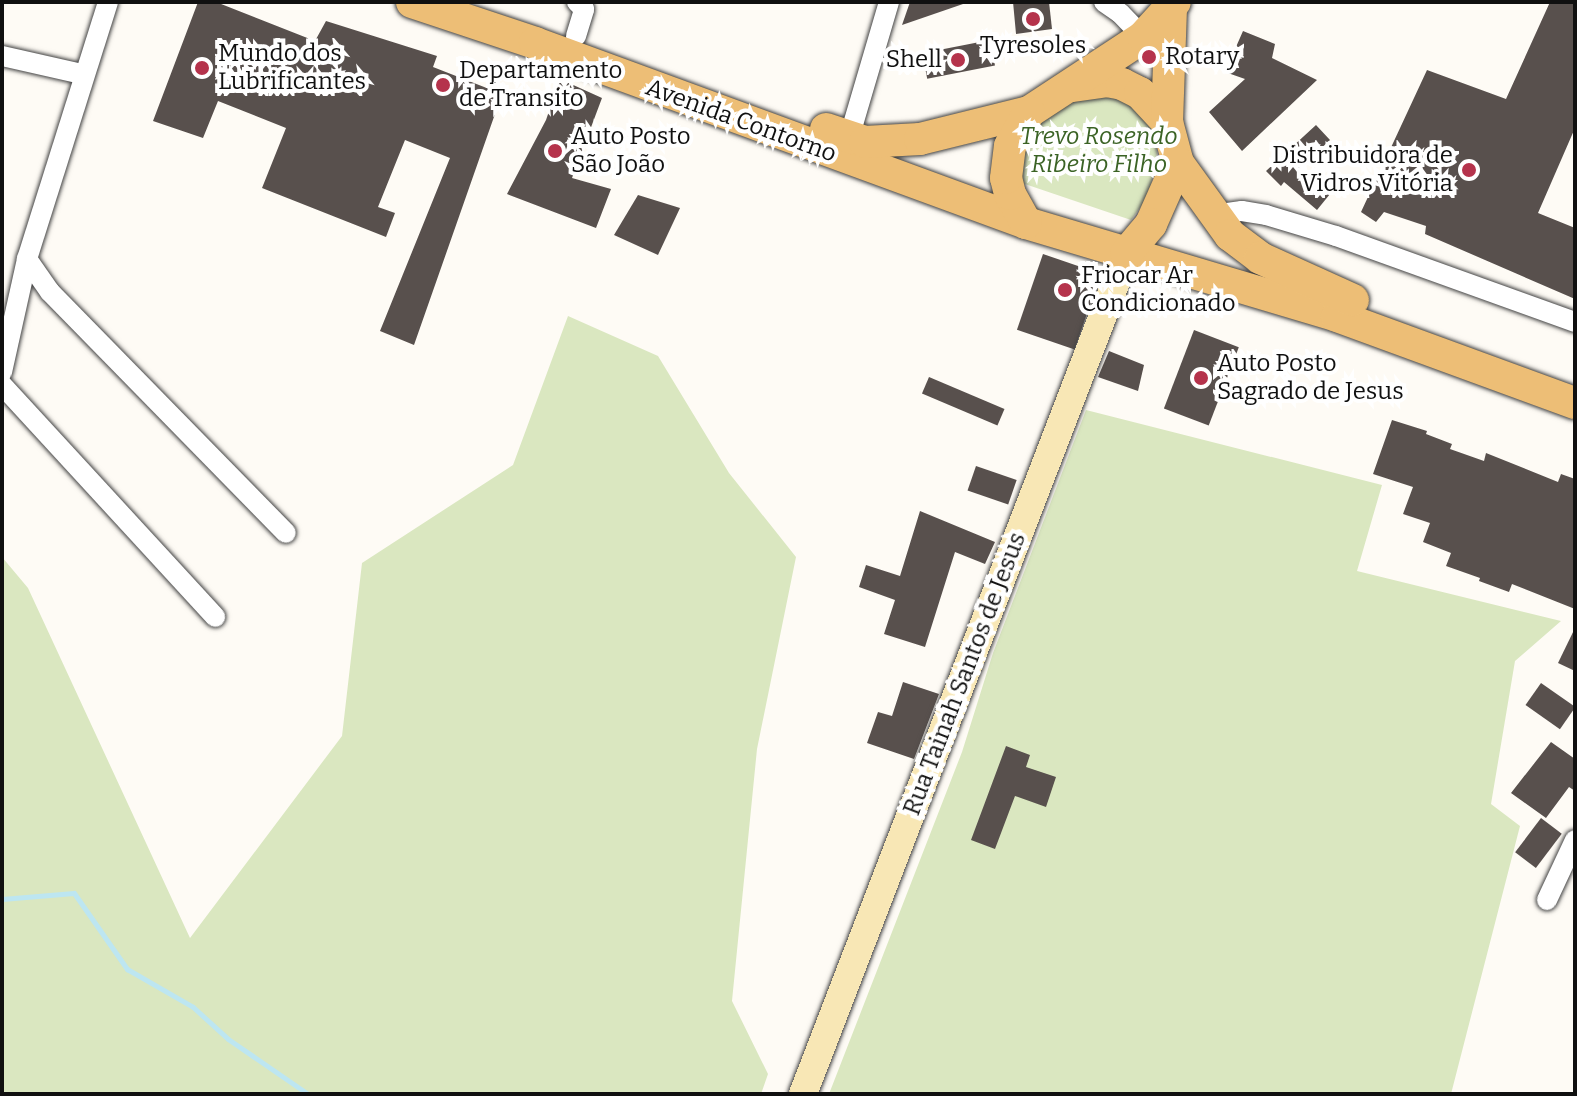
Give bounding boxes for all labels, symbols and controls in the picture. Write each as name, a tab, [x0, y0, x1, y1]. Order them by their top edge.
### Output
marker: Tyresoles	[1024, 10, 1042, 28]
place label: Tyresoles	[980, 32, 1086, 60]
place label: Mundo dos Lubrificantes	[218, 40, 366, 96]
place label: Rotary	[1165, 43, 1239, 71]
place label: Shell	[886, 46, 942, 74]
marker: Rotary	[1140, 48, 1158, 66]
marker: Shell	[949, 51, 967, 69]
place label: Departamento de Transito	[459, 57, 622, 113]
marker: Mundo dos Lubrificantes	[193, 59, 211, 77]
street label: Avenida Contorno	[642, 73, 840, 169]
marker: Departamento de Transito	[434, 76, 452, 94]
place label: Auto Posto São João	[571, 123, 690, 179]
park label: Trevo Rosendo Ribeiro Filho	[1020, 123, 1178, 179]
marker: Auto Posto São João	[546, 142, 564, 160]
place label: Distribuidora de Vidros Vitória	[1272, 142, 1453, 198]
marker: Distribuidora de Vidros Vitória	[1460, 161, 1478, 179]
place label: Friocar Ar Condicionado	[1081, 262, 1235, 318]
marker: Friocar Ar Condicionado	[1056, 281, 1074, 299]
place label: Auto Posto Sagrado de Jesus	[1217, 350, 1404, 406]
marker: Auto Posto Sagrado de Jesus	[1192, 369, 1210, 387]
street label: Rua Tainah Santos de Jesus	[898, 529, 1032, 819]

